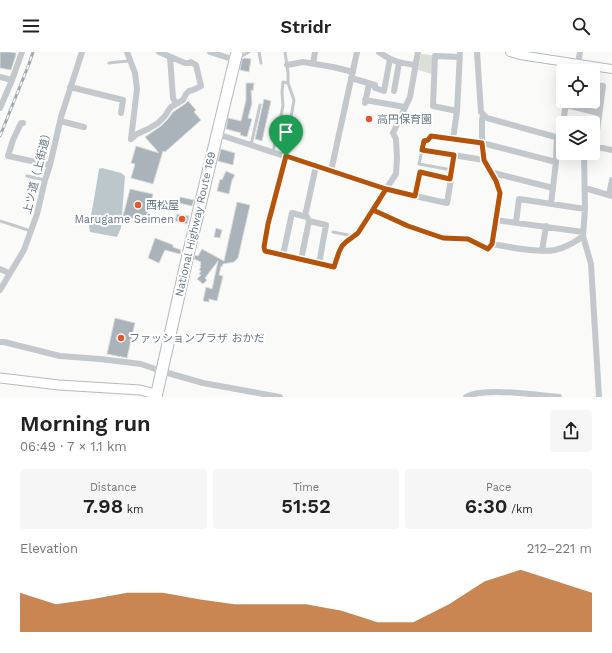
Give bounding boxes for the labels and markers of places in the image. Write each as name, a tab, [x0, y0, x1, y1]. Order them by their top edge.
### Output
place label: 高円保育園	[377, 113, 432, 126]
marker: 高円保育園	[364, 114, 374, 124]
pin	[269, 115, 303, 156]
place label: 西松屋	[146, 199, 179, 212]
marker: 西松屋	[133, 200, 143, 210]
place label: Marugame Seimen	[75, 213, 174, 226]
marker: Marugame Seimen	[177, 214, 187, 224]
place label: ファッションプラザ おかだ	[129, 332, 264, 345]
marker: ファッションプラザ おかだ	[116, 333, 126, 343]

